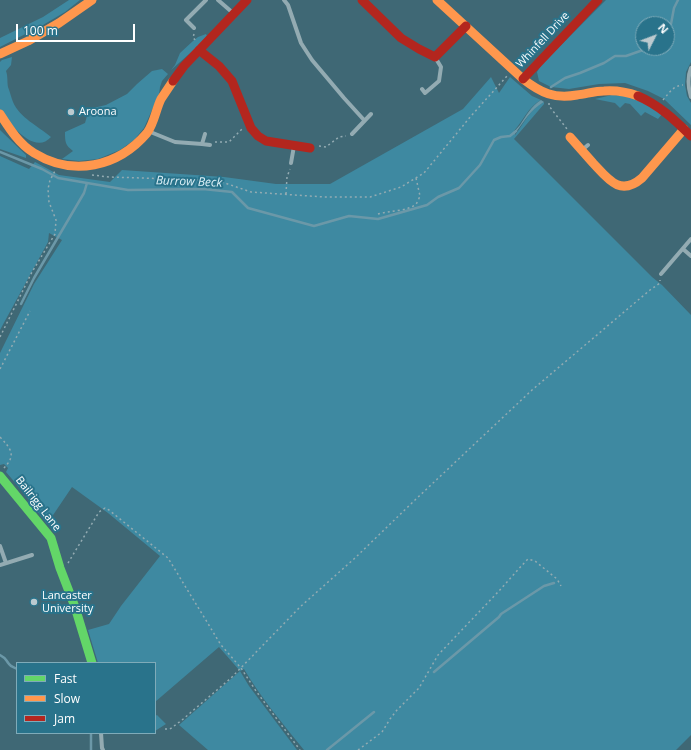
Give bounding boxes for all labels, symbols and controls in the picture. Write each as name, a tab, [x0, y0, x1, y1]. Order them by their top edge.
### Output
street label: Whinfell Drive	[514, 9, 572, 71]
scale bar	[18, 16, 137, 42]
north arrow	[635, 16, 675, 56]
text: N	[655, 20, 672, 37]
text: 100 m	[23, 22, 58, 39]
place label: Aroona	[79, 105, 117, 119]
marker: Aroona	[66, 107, 76, 117]
water label: Burrow Beck	[156, 174, 222, 190]
street label: Bailrigg Lane	[13, 474, 63, 534]
place label: Lancaster University	[42, 589, 93, 615]
marker: Lancaster University	[29, 597, 39, 607]
legend	[16, 662, 156, 734]
text: Fast	[54, 670, 77, 687]
text: Slow	[54, 690, 80, 707]
text: Jam	[54, 710, 75, 727]

